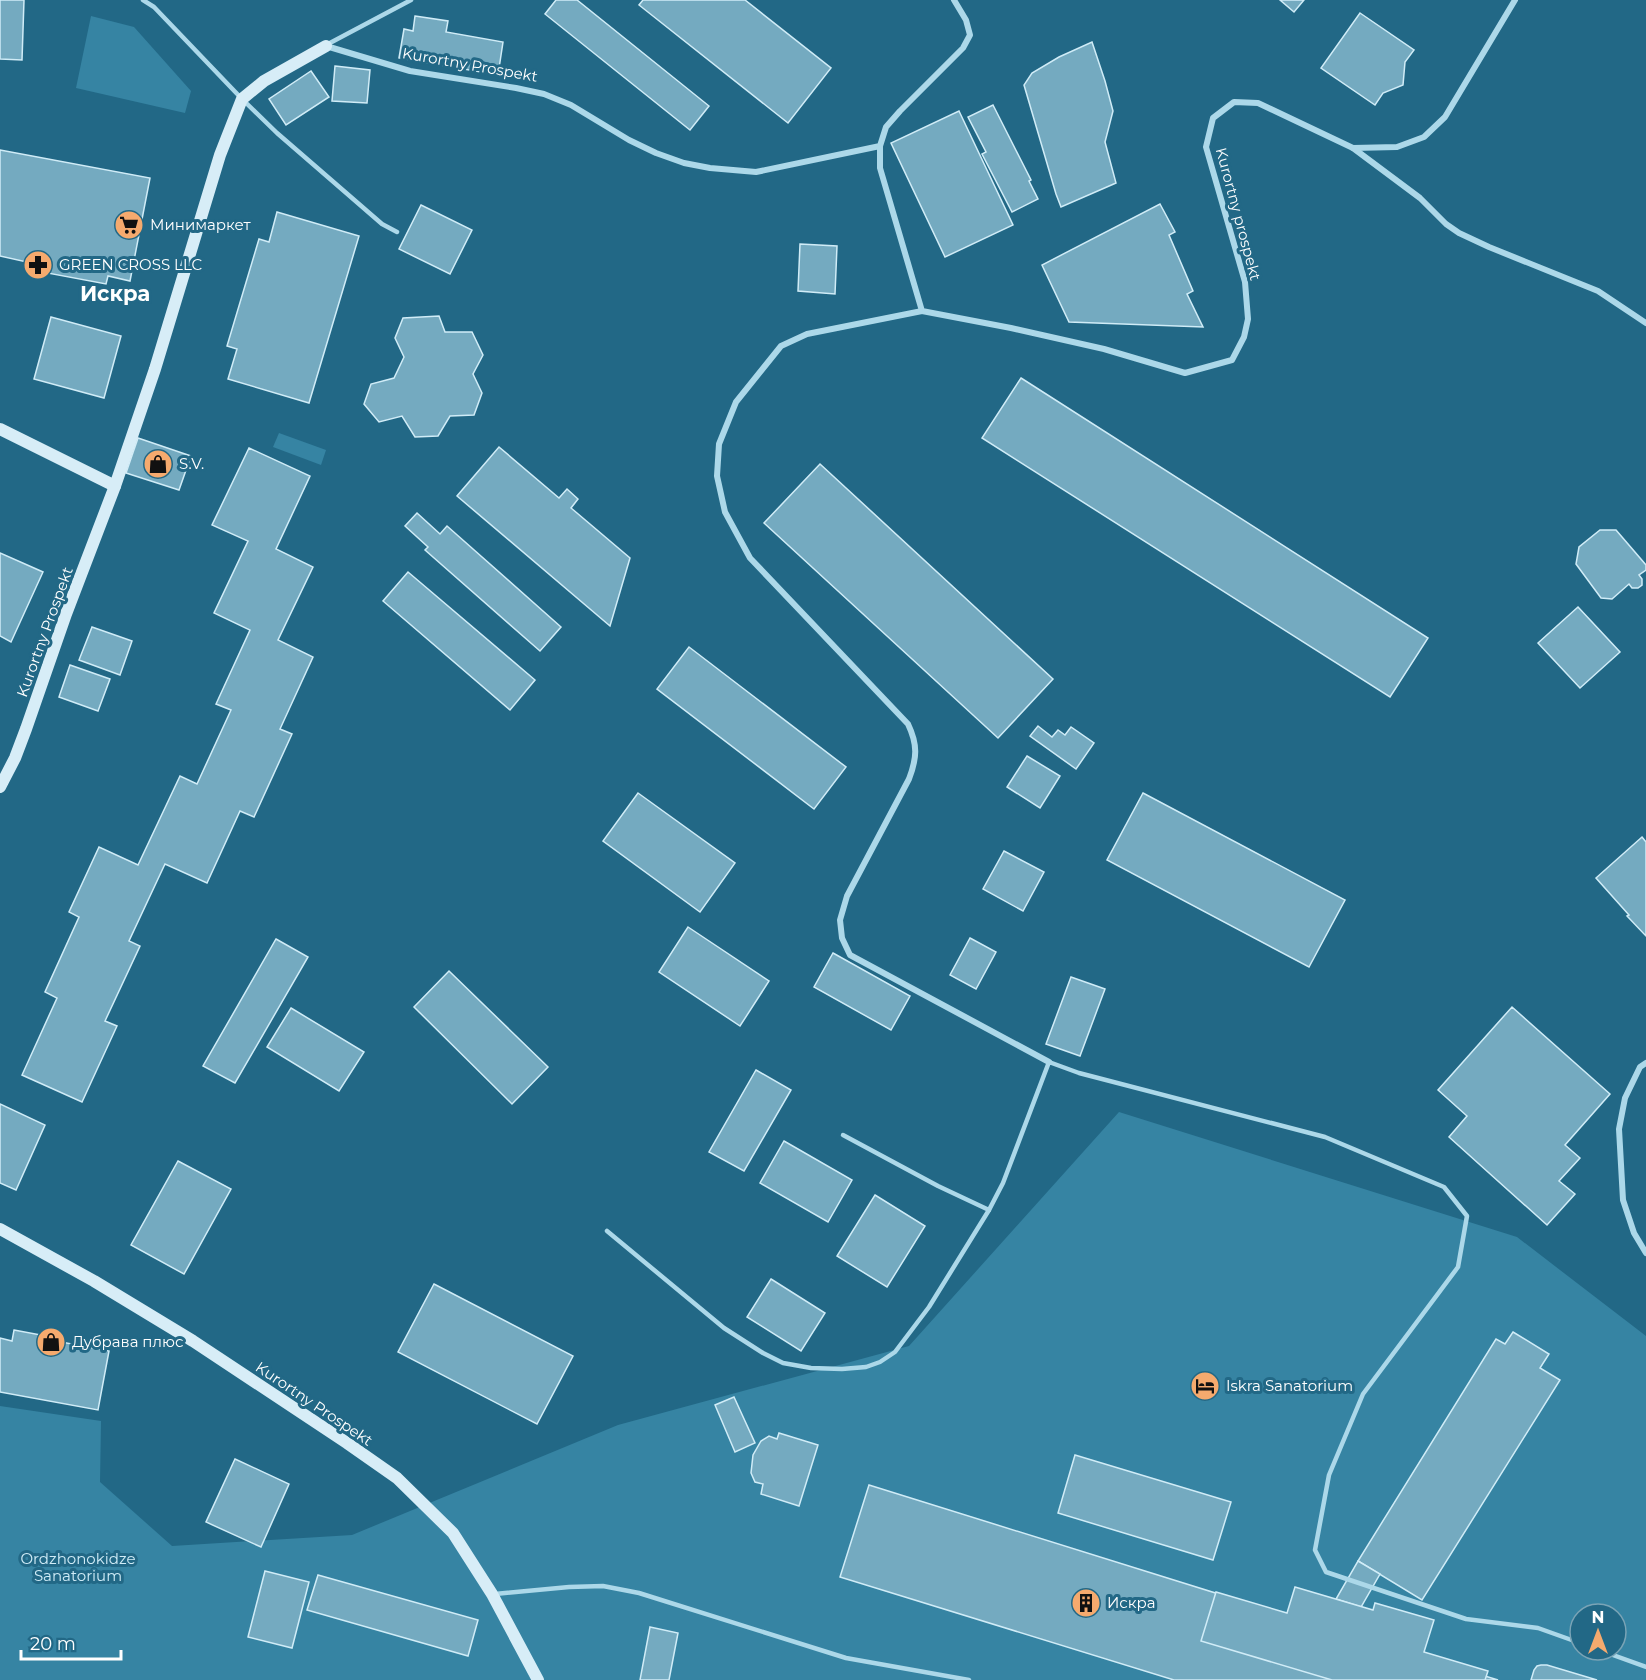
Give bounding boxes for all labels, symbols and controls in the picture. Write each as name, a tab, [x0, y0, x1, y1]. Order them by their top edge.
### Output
street label: Kurortny Prospekt	[401, 43, 539, 86]
street label: Kurortny prospekt	[1212, 145, 1265, 282]
supermarket icon: Минимаркет	[113, 209, 145, 241]
place label: Минимаркет	[150, 215, 251, 234]
pharmacy icon: GREEN CROSS LLC	[22, 249, 54, 281]
place label: GREEN CROSS LLC	[59, 255, 203, 274]
district label: Искра	[80, 281, 150, 306]
shop icon: S.V.	[142, 448, 174, 480]
place label: S.V.	[179, 454, 204, 473]
street label: Kurortny Prospekt	[12, 564, 77, 700]
shop icon: Дубрава плюс	[35, 1326, 67, 1358]
place label: Дубрава плюс	[72, 1332, 183, 1351]
street label: Kurortny Prospekt	[252, 1357, 376, 1450]
hotel icon: Iskra Sanatorium	[1189, 1370, 1221, 1402]
place label: Iskra Sanatorium	[1226, 1376, 1353, 1395]
park label: Ordzhonokidze Sanatorium	[20, 1549, 136, 1585]
building icon: Искра	[1070, 1587, 1102, 1619]
place label: Искра	[1107, 1593, 1156, 1612]
north arrow	[1568, 1602, 1628, 1662]
text: N	[1592, 1608, 1604, 1627]
scale bar	[21, 1623, 122, 1661]
text: 20 m	[30, 1633, 76, 1655]

